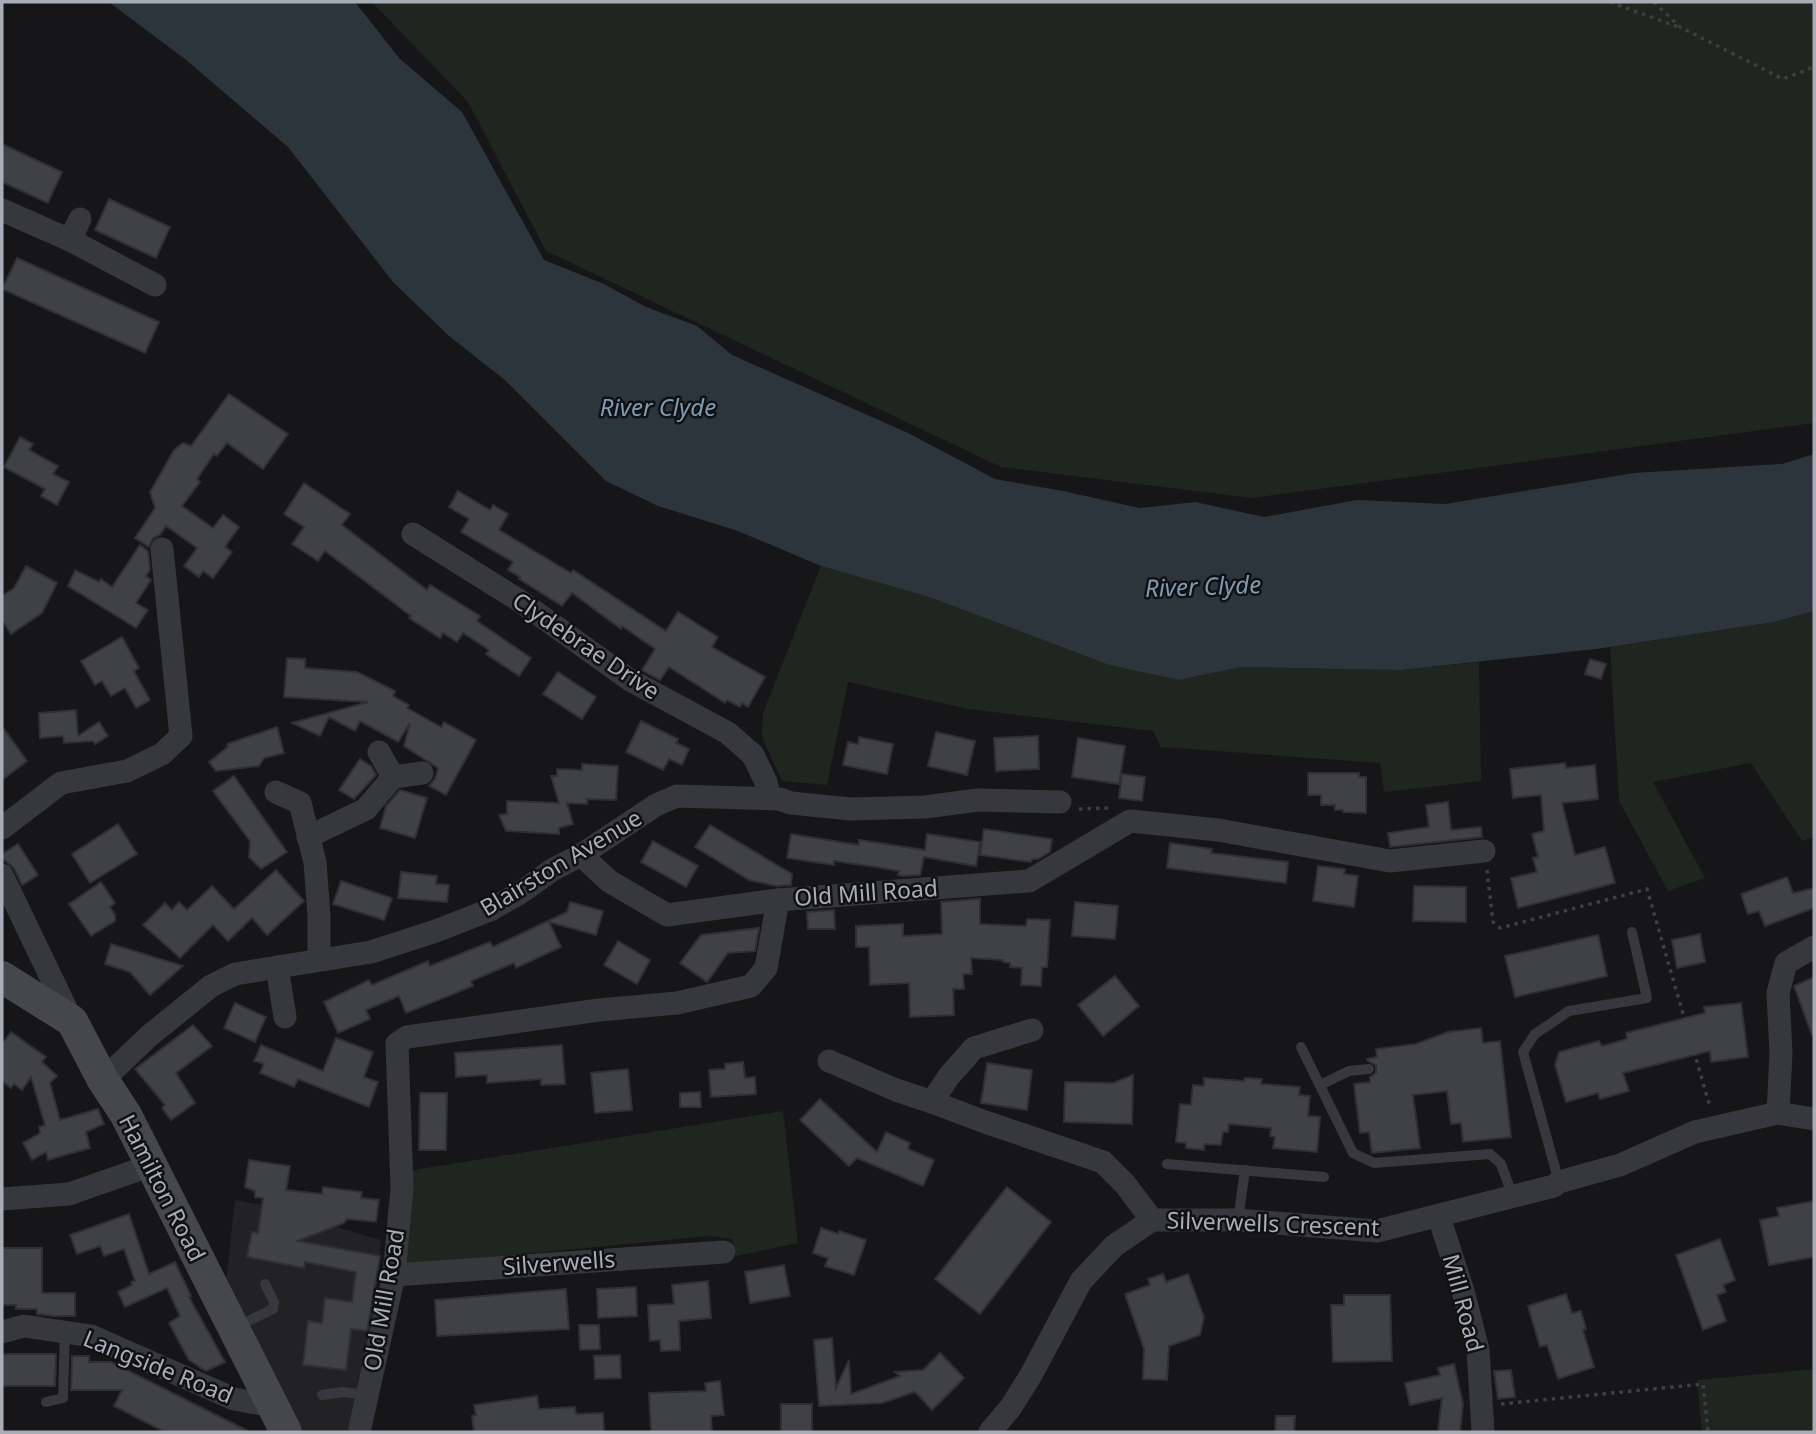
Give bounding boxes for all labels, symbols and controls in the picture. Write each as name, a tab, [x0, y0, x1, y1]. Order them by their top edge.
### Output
water label: River Clyde	[600, 390, 716, 423]
water label: River Clyde	[1144, 567, 1262, 604]
street label: Clydebrae Drive	[507, 584, 666, 706]
street label: Blairston Avenue	[474, 801, 647, 923]
street label: Old Mill Road	[793, 871, 939, 913]
street label: Hamilton Road	[112, 1109, 214, 1267]
street label: Silverwells Crescent	[1166, 1203, 1380, 1243]
street label: Old Mill Road	[355, 1226, 411, 1373]
street label: Silverwells	[502, 1242, 616, 1282]
street label: Mill Road	[1436, 1250, 1492, 1355]
street label: Langside Road	[79, 1322, 238, 1411]

